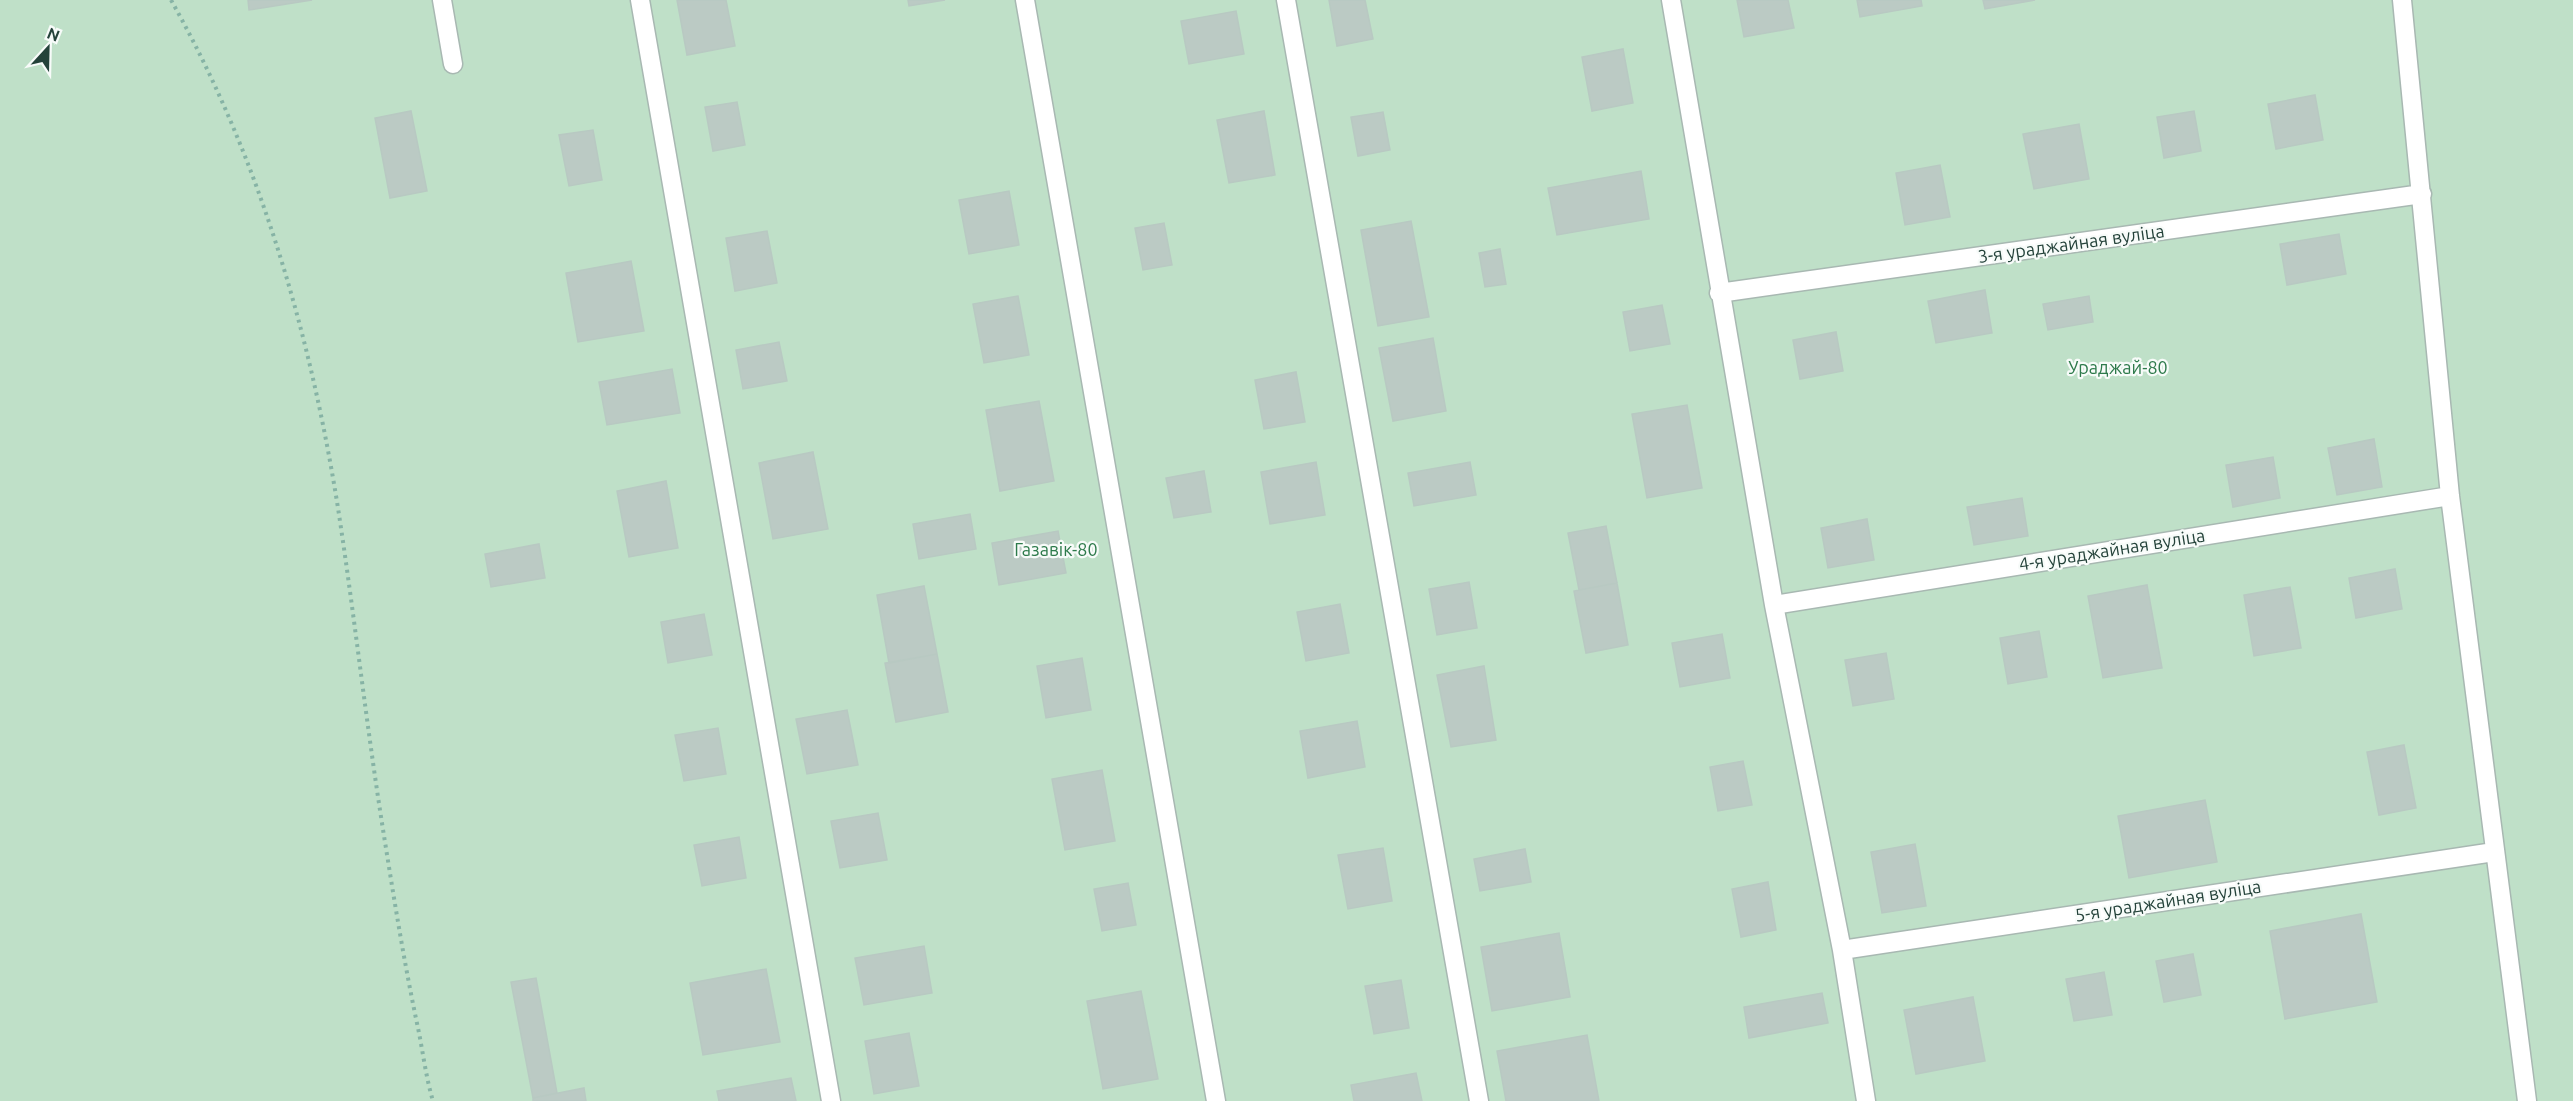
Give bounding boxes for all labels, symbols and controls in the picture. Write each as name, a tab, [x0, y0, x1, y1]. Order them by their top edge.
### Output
north arrow	[18, 18, 78, 78]
text: N	[45, 24, 63, 45]
street label: 3-я ураджайная вуліца	[1976, 220, 2165, 266]
park label: Ураджай-80	[2068, 357, 2168, 377]
street label: 4-я ураджайная вуліца	[2017, 524, 2206, 574]
park label: Газавік-80	[1014, 539, 1098, 559]
street label: 5-я ураджайная вуліца	[2073, 875, 2262, 925]

